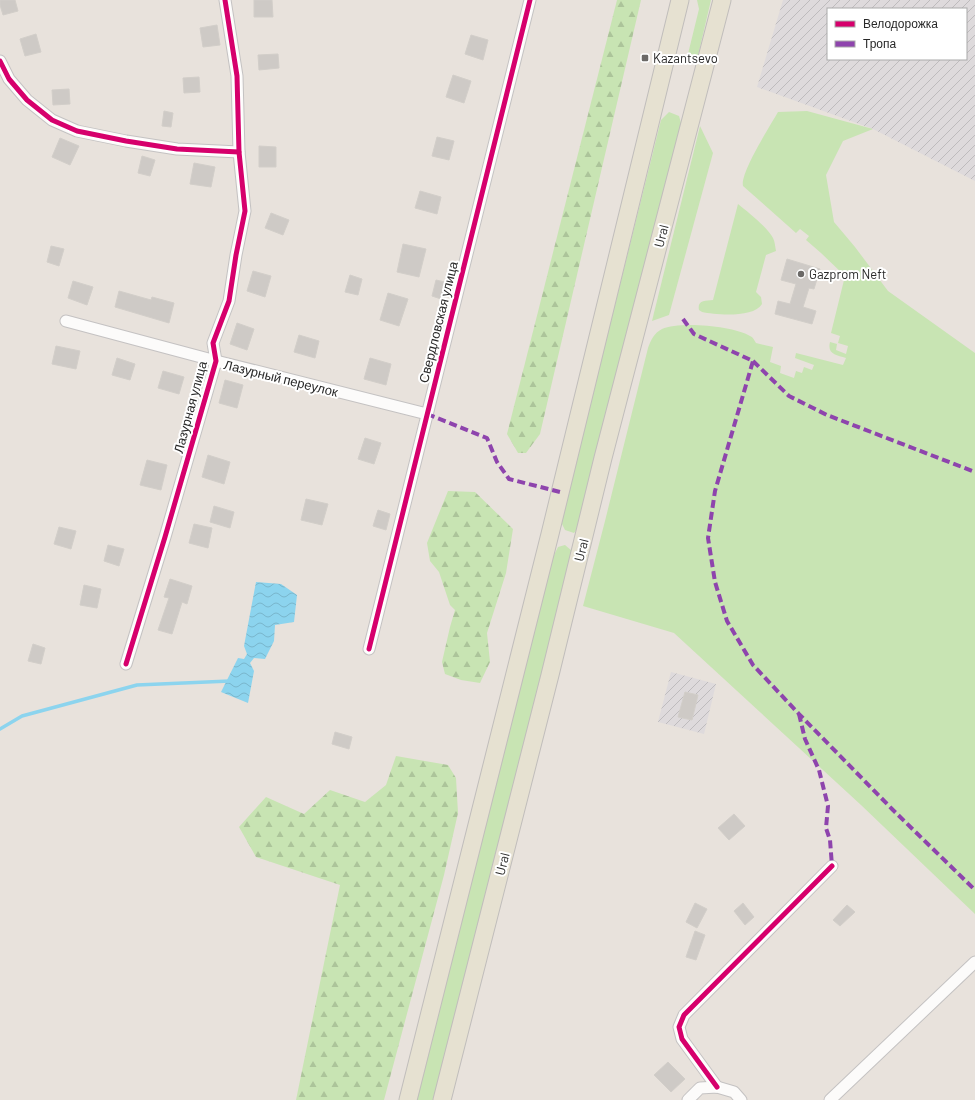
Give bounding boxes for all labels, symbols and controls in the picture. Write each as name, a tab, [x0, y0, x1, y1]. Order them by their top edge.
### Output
legend	[827, 8, 967, 60]
text: Велодорожка	[863, 16, 938, 31]
text: Тропа	[863, 36, 897, 51]
place label: Kazantsevo	[653, 50, 718, 66]
marker: Kazantsevo	[640, 53, 650, 63]
street label: Ural	[650, 223, 672, 249]
street label: Свердловская улица	[415, 259, 461, 384]
place label: Gazprom Neft	[809, 266, 887, 282]
marker: Gazprom Neft	[796, 269, 806, 279]
street label: Лазурный переулок	[222, 356, 340, 400]
street label: Лазурная улица	[170, 358, 210, 455]
street label: Ural	[570, 537, 592, 563]
street label: Ural	[491, 851, 513, 877]

